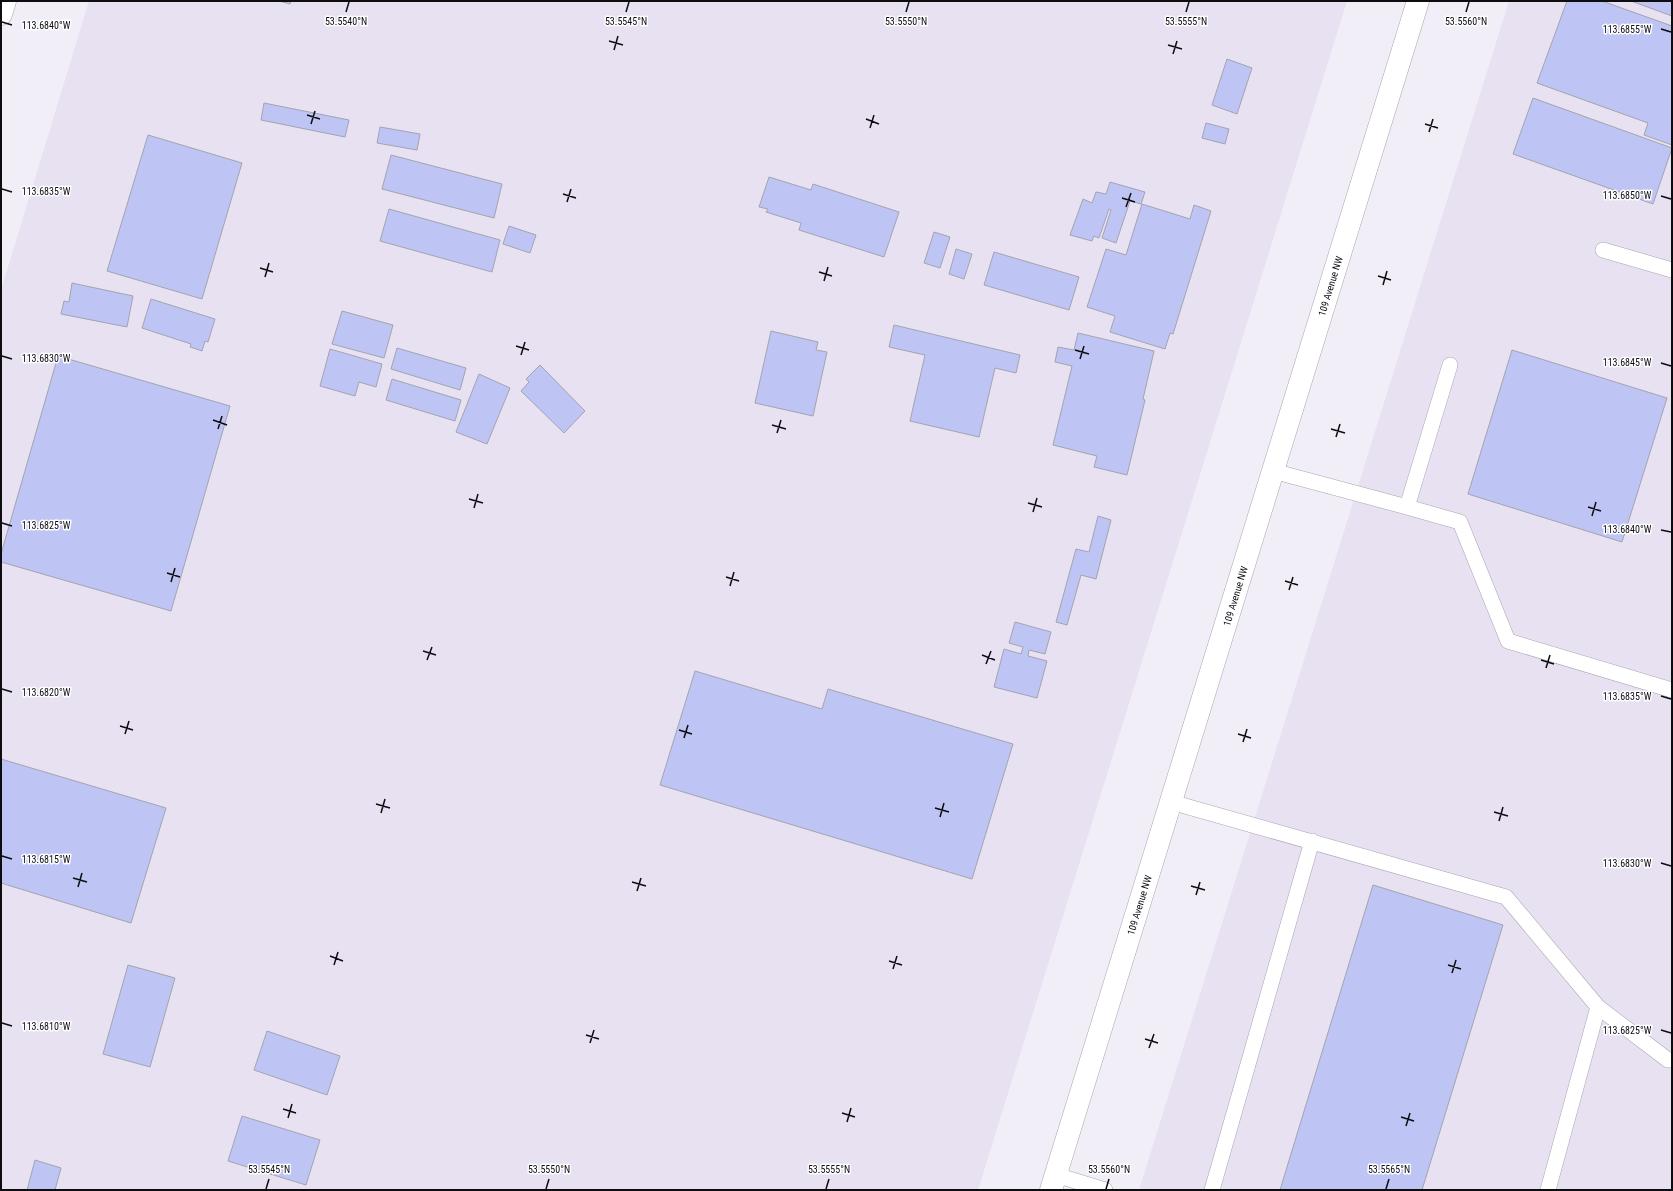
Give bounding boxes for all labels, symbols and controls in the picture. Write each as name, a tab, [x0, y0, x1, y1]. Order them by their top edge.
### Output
text: 53.5540°N	[325, 16, 367, 27]
text: 53.5545°N	[605, 16, 647, 27]
text: 53.5550°N	[885, 16, 927, 27]
text: 53.5555°N	[1165, 16, 1207, 27]
text: 53.5560°N	[1445, 16, 1487, 27]
text: 113.6840°W	[22, 20, 71, 31]
text: 113.6855°W	[1603, 24, 1652, 35]
text: 113.6835°W	[22, 186, 71, 197]
text: 113.6850°W	[1603, 190, 1652, 201]
street label: 109 Avenue NW	[1316, 255, 1345, 317]
text: 113.6830°W	[22, 353, 71, 364]
text: 113.6845°W	[1603, 357, 1652, 368]
text: 113.6825°W	[22, 520, 71, 531]
text: 113.6840°W	[1603, 524, 1652, 535]
street label: 109 Avenue NW	[1221, 565, 1250, 627]
text: 113.6820°W	[22, 687, 71, 698]
text: 113.6835°W	[1603, 691, 1652, 702]
text: 113.6815°W	[22, 854, 71, 865]
text: 113.6830°W	[1603, 858, 1652, 869]
street label: 109 Avenue NW	[1125, 874, 1154, 936]
text: 113.6810°W	[22, 1021, 71, 1032]
text: 113.6825°W	[1603, 1025, 1652, 1036]
text: 53.5545°N	[248, 1164, 290, 1175]
text: 53.5550°N	[528, 1164, 570, 1175]
text: 53.5555°N	[808, 1164, 850, 1175]
text: 53.5560°N	[1088, 1164, 1130, 1175]
text: 53.5565°N	[1368, 1164, 1410, 1175]

